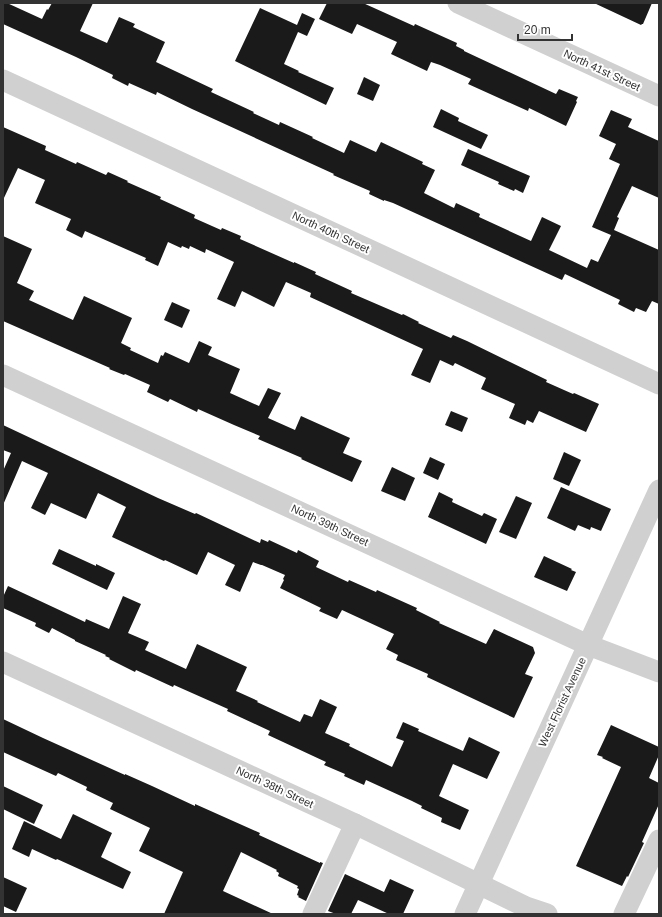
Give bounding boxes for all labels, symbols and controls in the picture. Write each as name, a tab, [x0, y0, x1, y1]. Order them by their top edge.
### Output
scale bar	[518, 16, 572, 42]
text: 20 m	[524, 23, 551, 37]
street label: North 41st Street	[562, 47, 642, 93]
street label: North 40th Street	[290, 209, 372, 255]
street label: North 39th Street	[289, 502, 371, 548]
street label: West Florist Avenue	[536, 655, 588, 749]
street label: North 38th Street	[234, 764, 316, 810]

